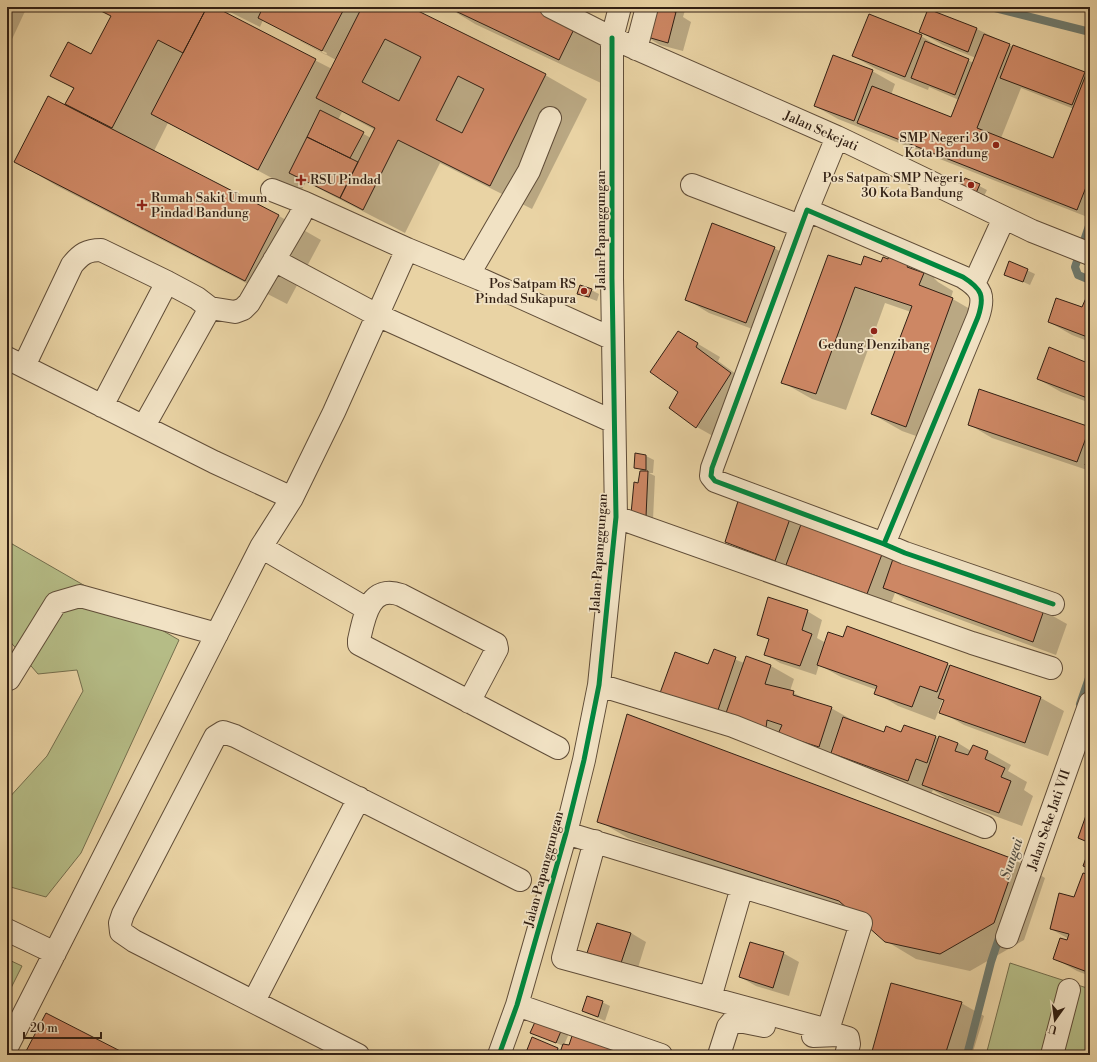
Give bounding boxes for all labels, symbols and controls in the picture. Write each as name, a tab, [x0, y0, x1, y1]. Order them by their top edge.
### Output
street label: Jalan Sekejati	[780, 107, 861, 155]
place label: SMP Negeri 30 Kota Bandung	[900, 130, 988, 161]
marker: SMP Negeri 30 Kota Bandung	[991, 140, 1001, 150]
street label: Jalan Papanggungan	[593, 170, 609, 291]
place label: Pos Satpam SMP Negeri 30 Kota Bandung	[823, 170, 963, 201]
place label: RSU Pindad	[310, 172, 382, 188]
marker: RSU Pindad	[295, 174, 307, 186]
marker: Pos Satpam SMP Negeri 30 Kota Bandung	[966, 180, 976, 190]
place label: Rumah Sakit Umum Pindad Bandung	[151, 190, 268, 221]
marker: Rumah Sakit Umum Pindad Bandung	[136, 199, 148, 211]
place label: Pos Satpam RS Pindad Sukapura	[475, 276, 576, 307]
marker: Pos Satpam RS Pindad Sukapura	[579, 286, 589, 296]
marker: Gedung Denzibang	[869, 326, 879, 336]
place label: Gedung Denzibang	[818, 337, 930, 353]
street label: Jalan Papanggungan	[587, 493, 611, 614]
street label: Jalan Seke Jati VII	[1024, 767, 1074, 874]
street label: Jalan Papanggungan	[521, 809, 567, 930]
water label: Sungai	[997, 835, 1028, 882]
north arrow	[1035, 1000, 1075, 1040]
scale bar	[24, 1014, 101, 1040]
text: 20 m	[30, 1021, 58, 1036]
text: U	[1047, 1021, 1059, 1037]

